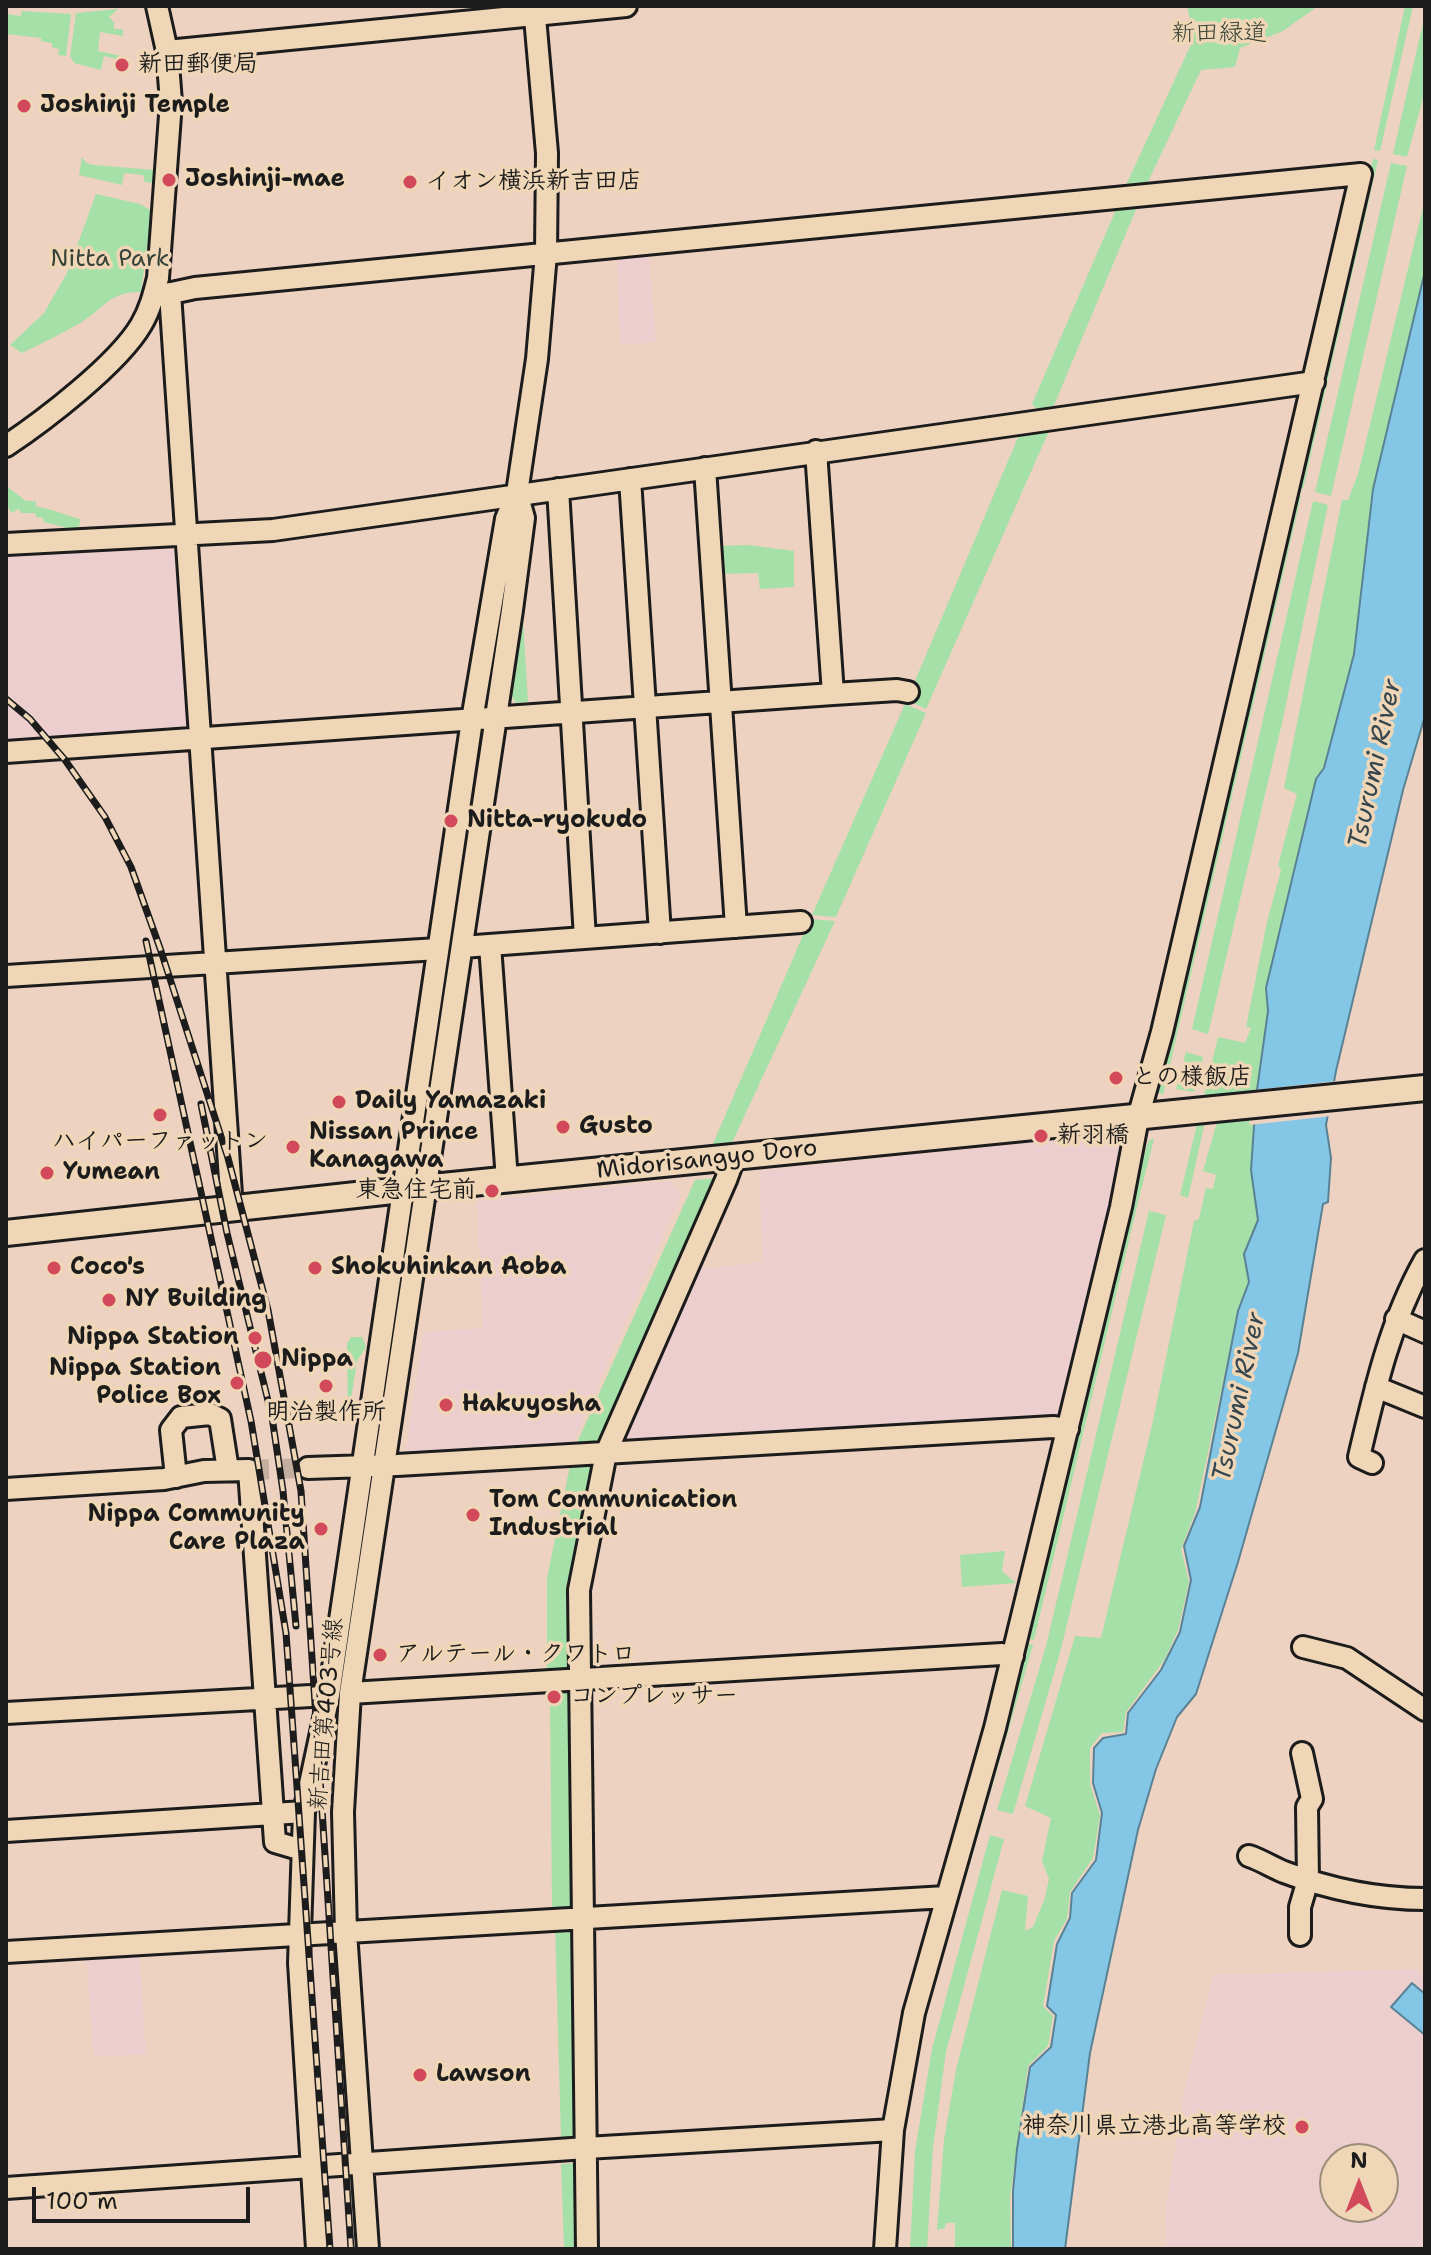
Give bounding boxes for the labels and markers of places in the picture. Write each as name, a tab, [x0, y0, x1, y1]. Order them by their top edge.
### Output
place label: 新田郵便局	[138, 51, 258, 79]
marker: 新田郵便局	[113, 56, 131, 74]
place label: Joshinji Temple	[40, 92, 230, 120]
marker: Joshinji Temple	[15, 97, 33, 115]
place label: Joshinji-mae	[185, 166, 345, 194]
place label: イオン横浜新吉田店	[426, 168, 642, 196]
marker: Joshinji-mae	[160, 171, 178, 189]
marker: イオン横浜新吉田店	[401, 173, 419, 191]
place label: Nitta-ryokudo	[467, 807, 647, 835]
marker: Nitta-ryokudo	[442, 812, 460, 830]
place label: との様飯店	[1132, 1064, 1252, 1092]
marker: との様飯店	[1107, 1069, 1125, 1087]
place label: Daily Yamazaki	[355, 1088, 546, 1116]
marker: Daily Yamazaki	[330, 1093, 348, 1111]
marker: ハイパーファットン	[151, 1106, 169, 1124]
place label: Gusto	[579, 1113, 653, 1141]
marker: Gusto	[554, 1118, 572, 1136]
place label: Nissan Prince Kanagawa	[309, 1119, 478, 1175]
place label: 新羽橋	[1057, 1122, 1129, 1150]
marker: 新羽橋	[1032, 1127, 1050, 1145]
place label: ハイパーファットン	[52, 1128, 268, 1156]
marker: Nissan Prince Kanagawa	[284, 1138, 302, 1156]
place label: Yumean	[63, 1159, 160, 1187]
marker: Yumean	[38, 1164, 56, 1182]
place label: 東急住宅前	[356, 1177, 476, 1205]
marker: 東急住宅前	[483, 1182, 501, 1200]
place label: Coco's	[70, 1254, 145, 1282]
place label: Shokuhinkan Aoba	[331, 1254, 566, 1282]
marker: Coco's	[45, 1259, 63, 1277]
marker: Shokuhinkan Aoba	[306, 1259, 324, 1277]
place label: NY Building	[125, 1286, 267, 1314]
marker: NY Building	[100, 1291, 118, 1309]
place label: Nippa Station	[67, 1324, 239, 1352]
marker: Nippa Station	[246, 1329, 264, 1347]
place label: Nippa	[281, 1346, 353, 1374]
marker: Nippa	[252, 1349, 274, 1371]
place label: Nippa Station Police Box	[49, 1355, 221, 1411]
marker: Nippa Station Police Box	[228, 1374, 246, 1392]
marker: 明治製作所	[317, 1377, 335, 1395]
place label: Hakuyosha	[462, 1391, 601, 1419]
marker: Hakuyosha	[437, 1396, 455, 1414]
place label: 明治製作所	[266, 1399, 386, 1427]
place label: Tom Communication Industrial	[489, 1487, 737, 1543]
place label: Nippa Community Care Plaza	[88, 1501, 305, 1557]
marker: Tom Communication Industrial	[464, 1506, 482, 1524]
marker: Nippa Community Care Plaza	[312, 1520, 330, 1538]
place label: アルテール・クワトロ	[396, 1641, 636, 1669]
marker: アルテール・クワトロ	[371, 1646, 389, 1664]
place label: コンプレッサー	[570, 1683, 738, 1711]
marker: コンプレッサー	[545, 1688, 563, 1706]
place label: Lawson	[436, 2061, 531, 2089]
marker: Lawson	[411, 2066, 429, 2084]
place label: 神奈川県立港北高等学校	[1022, 2113, 1286, 2141]
marker: 神奈川県立港北高等学校	[1293, 2118, 1311, 2136]

